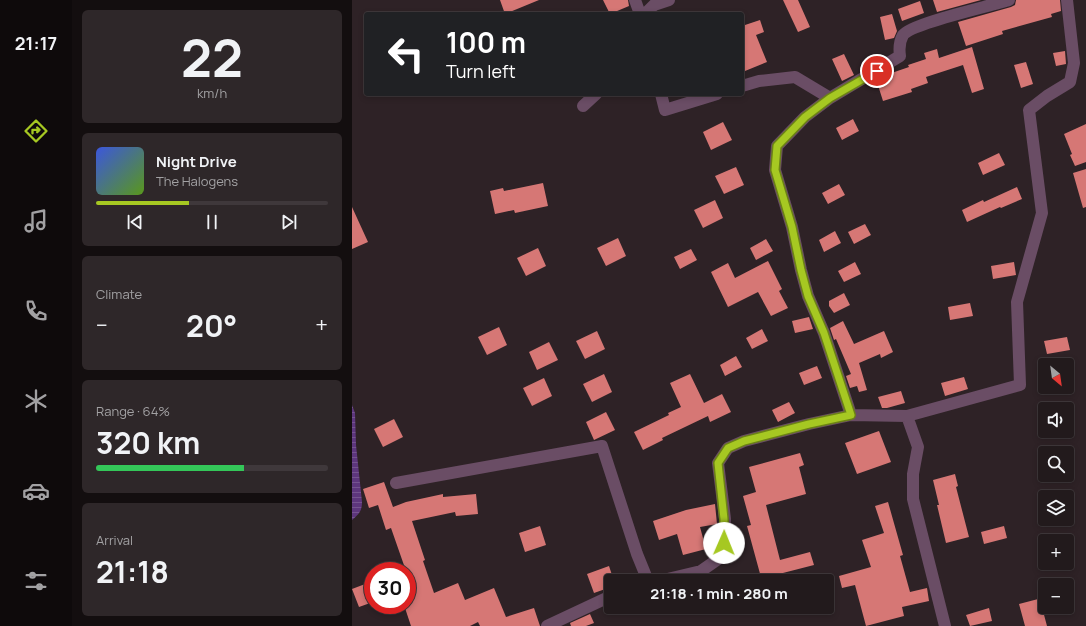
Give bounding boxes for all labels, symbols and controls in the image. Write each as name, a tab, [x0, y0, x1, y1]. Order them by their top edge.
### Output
text: 22	[181, 22, 243, 93]
text: 100 m	[446, 23, 526, 61]
icon: left	[380, 28, 432, 80]
text: 21:17	[15, 31, 57, 55]
pin	[860, 54, 894, 88]
text: Turn left	[446, 59, 516, 83]
icon: arrive	[866, 60, 888, 82]
text: km/h	[197, 84, 227, 102]
icon: directions	[22, 117, 50, 145]
text: Night Drive	[156, 151, 237, 172]
text: The Halogens	[156, 172, 238, 190]
icon: music	[22, 207, 50, 235]
icon: previous	[124, 211, 146, 233]
icon: pause	[201, 211, 223, 233]
icon: next	[278, 211, 300, 233]
text: Climate	[96, 285, 142, 303]
icon: phone	[22, 297, 50, 325]
text: 20°	[186, 305, 237, 346]
text: −	[96, 310, 108, 340]
text: +	[315, 310, 328, 340]
north arrow	[1038, 358, 1074, 394]
map controls	[1038, 358, 1074, 614]
icon: climate	[22, 387, 50, 415]
text: Range · 64%	[96, 402, 170, 420]
button: sound	[1038, 402, 1074, 438]
text: 320 km	[96, 422, 200, 463]
button: search	[1038, 446, 1074, 482]
icon: car	[22, 477, 50, 505]
button: layers	[1038, 490, 1074, 526]
position arrow	[703, 522, 745, 564]
text: Arrival	[96, 531, 133, 549]
button: +	[1038, 534, 1074, 570]
text: 21:18	[96, 551, 169, 592]
speed limit sign: 30	[364, 562, 416, 614]
icon: filters	[22, 567, 50, 595]
button: −	[1038, 578, 1074, 614]
text: 21:18 · 1 min · 280 m	[650, 583, 788, 604]

